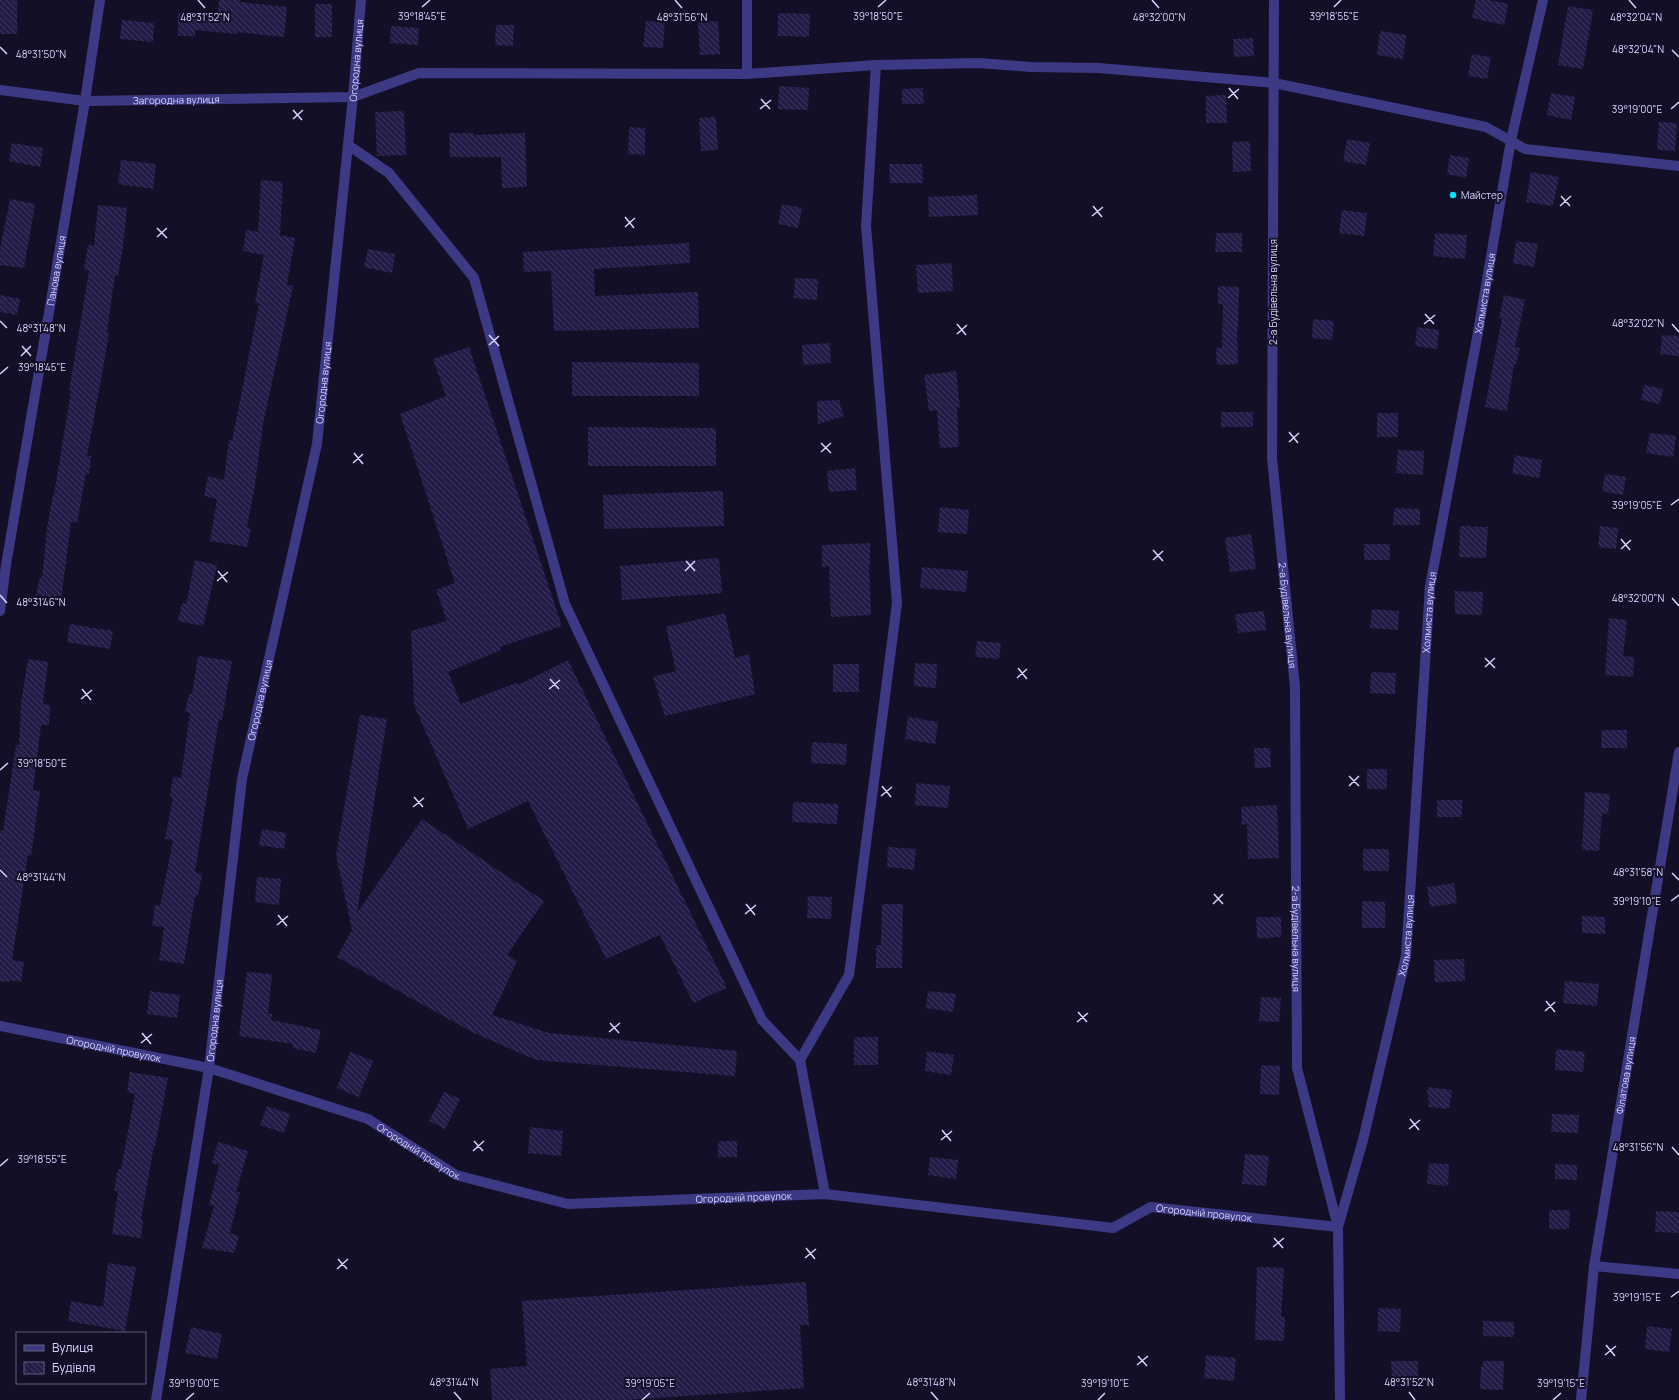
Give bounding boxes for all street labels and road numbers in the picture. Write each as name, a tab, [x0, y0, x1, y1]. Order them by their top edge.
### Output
street label: Огородна вулиця	[346, 19, 366, 102]
street label: Загородна вулиця	[133, 92, 220, 107]
street label: Панова вулиця	[43, 235, 69, 307]
street label: 2-а Будівельна вулиця	[1266, 239, 1280, 345]
street label: Холмиста вулиця	[1471, 252, 1498, 335]
street label: Огородна вулиця	[312, 341, 335, 425]
street label: 2-а Будівельна вулиця	[1276, 562, 1300, 669]
street label: Холмиста вулиця	[1419, 570, 1440, 653]
street label: Огородна вулиця	[244, 658, 276, 742]
street label: 2-а Будівельна вулиця	[1289, 886, 1304, 992]
street label: Холмиста вулиця	[1395, 894, 1417, 977]
street label: Огородна вулиця	[203, 979, 226, 1062]
street label: Огородній провулок	[65, 1033, 163, 1065]
street label: Філатова вулиця	[1612, 1035, 1639, 1115]
street label: Огородній провулок	[374, 1119, 462, 1183]
street label: Огородній провулок	[695, 1188, 793, 1206]
street label: Огородній провулок	[1155, 1201, 1254, 1225]

